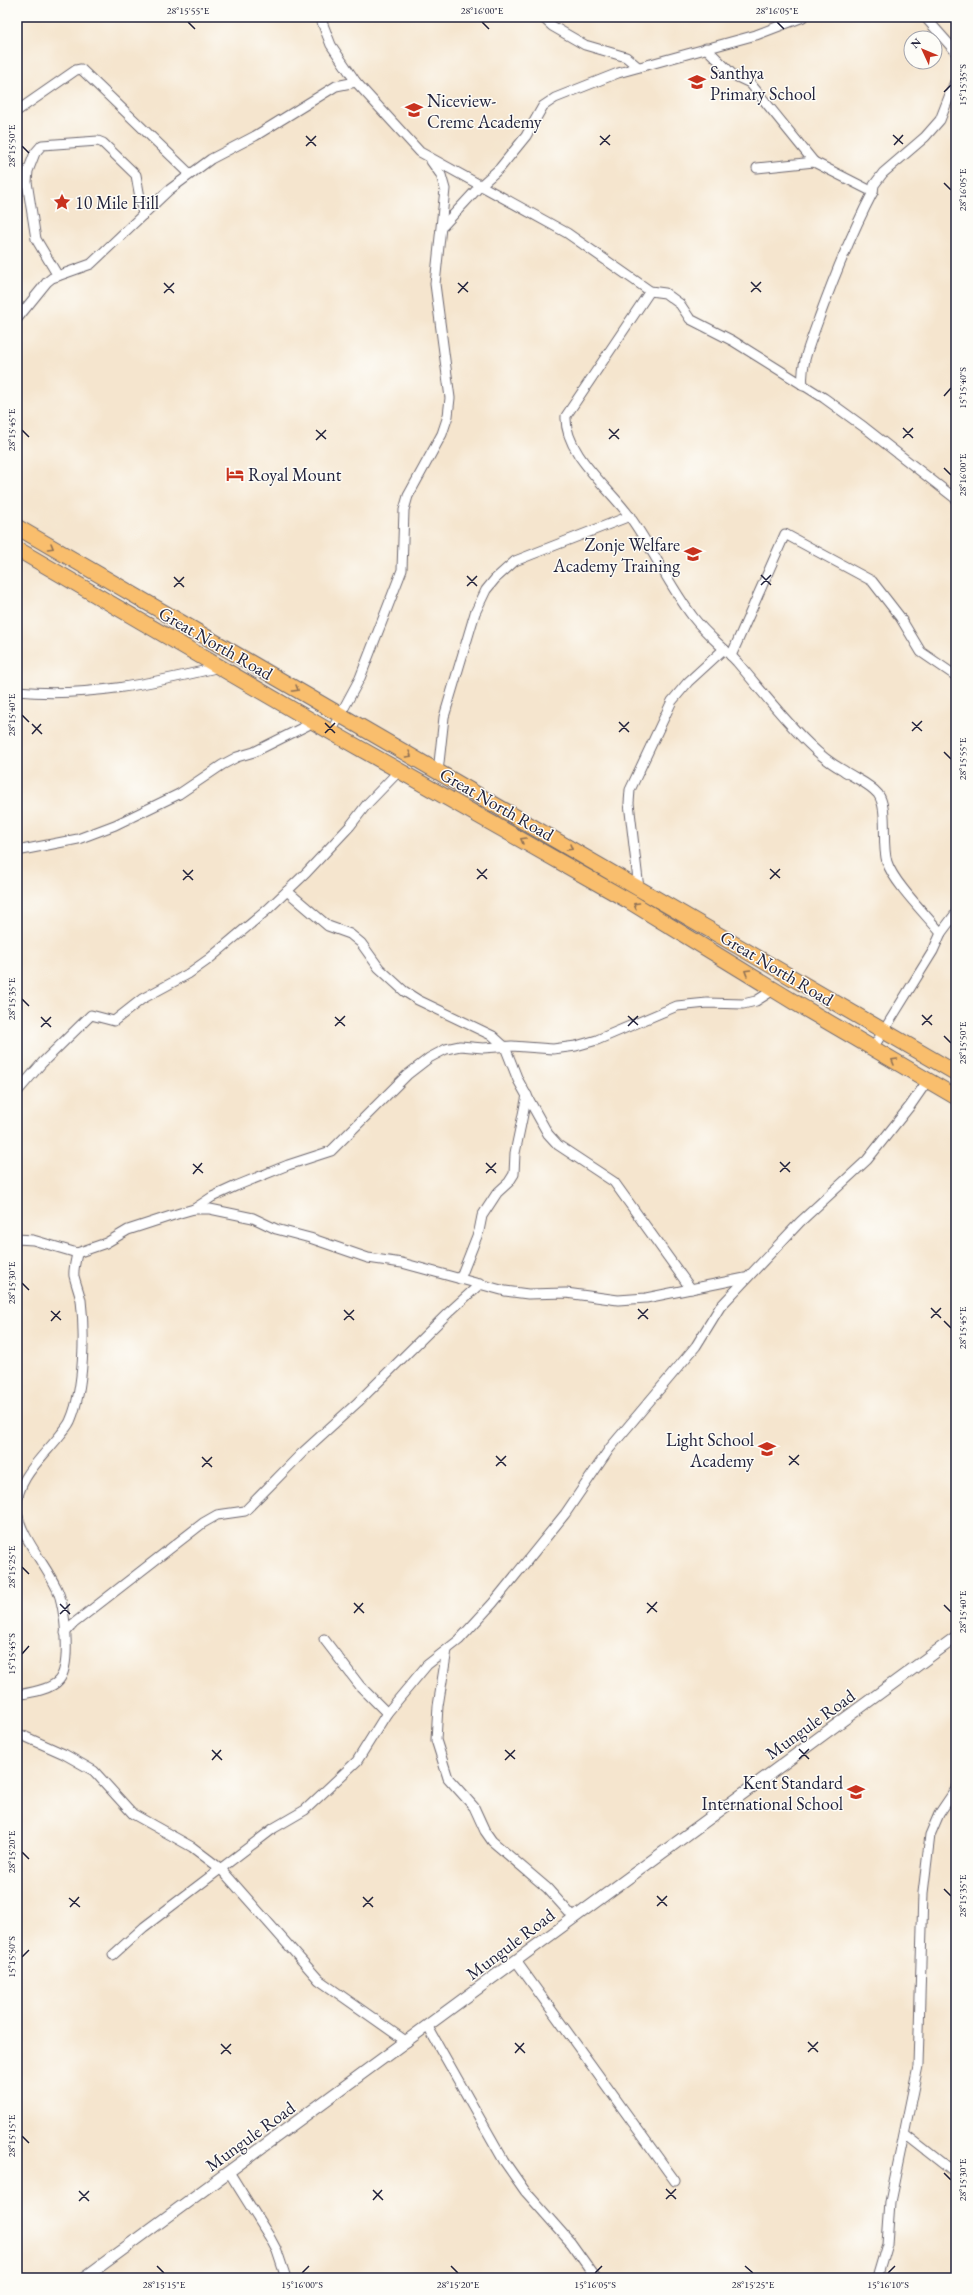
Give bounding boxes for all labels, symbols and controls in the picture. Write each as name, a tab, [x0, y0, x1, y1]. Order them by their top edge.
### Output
text: 28°15'55"E	[167, 4, 210, 17]
text: 28°16'00"E	[461, 4, 504, 17]
text: 28°16'05"E	[756, 4, 799, 17]
north arrow	[903, 30, 943, 70]
text: N	[908, 35, 924, 51]
place label: Santhya Primary School	[710, 61, 816, 105]
text: 15°15'35"S	[956, 64, 969, 106]
school or university icon: Santhya Primary School	[687, 72, 707, 92]
place label: Niceview- Cremc Academy	[427, 89, 542, 133]
school or university icon: Niceview- Cremc Academy	[404, 100, 424, 120]
text: 28°15'50"E	[5, 124, 18, 167]
text: 28°16'05"E	[956, 168, 969, 211]
place label: 10 Mile Hill	[75, 191, 159, 214]
place icon: 10 Mile Hill	[52, 192, 72, 212]
text: 15°15'40"S	[956, 367, 969, 409]
text: 28°15'45"E	[5, 408, 18, 451]
text: 28°16'00"E	[956, 453, 969, 496]
place label: Royal Mount	[248, 463, 342, 486]
hotel icon: Royal Mount	[225, 464, 245, 484]
place label: Zonje Welfare Academy Training	[552, 533, 680, 577]
one-way arrow	[47, 542, 54, 549]
school or university icon: Zonje Welfare Academy Training	[683, 544, 703, 564]
street label: Great North Road	[155, 601, 278, 685]
one-way arrow	[292, 685, 299, 692]
text: 28°15'40"E	[5, 693, 18, 736]
text: 28°15'55"E	[956, 737, 969, 780]
one-way arrow	[405, 750, 412, 757]
street label: Great North Road	[436, 762, 559, 846]
one-way arrow	[520, 838, 527, 845]
one-way arrow	[565, 844, 573, 851]
one-way arrow	[633, 902, 640, 910]
street label: Great North Road	[716, 925, 839, 1011]
one-way arrow	[744, 970, 751, 977]
text: 28°15'35"E	[5, 977, 18, 1020]
text: 28°15'50"E	[956, 1021, 969, 1064]
one-way arrow	[891, 1058, 899, 1065]
text: 28°15'30"E	[5, 1261, 18, 1304]
text: 28°15'45"E	[956, 1306, 969, 1349]
place label: Light School Academy	[666, 1428, 754, 1472]
school or university icon: Light School Academy	[757, 1439, 777, 1459]
text: 28°15'25"E	[5, 1545, 18, 1588]
text: 28°15'40"E	[956, 1590, 969, 1633]
text: 15°15'45"S	[5, 1633, 18, 1675]
street label: Mungule Road	[761, 1683, 860, 1764]
place label: Kent Standard International School	[702, 1771, 844, 1815]
school or university icon: Kent Standard International School	[846, 1782, 866, 1802]
text: 28°15'20"E	[5, 1830, 18, 1873]
text: 28°15'35"E	[956, 1874, 969, 1917]
street label: Mungule Road	[461, 1903, 560, 1985]
text: 15°15'50"S	[5, 1936, 18, 1978]
street label: Mungule Road	[201, 2095, 300, 2176]
text: 28°15'15"E	[5, 2114, 18, 2157]
text: 28°15'30"E	[956, 2158, 969, 2201]
text: 28°15'15"E	[143, 2278, 186, 2291]
text: 15°16'00"S	[281, 2278, 323, 2291]
text: 28°15'20"E	[437, 2278, 480, 2291]
text: 15°16'05"S	[574, 2278, 616, 2291]
text: 28°15'25"E	[732, 2278, 775, 2291]
text: 15°16'10"S	[867, 2278, 909, 2291]

